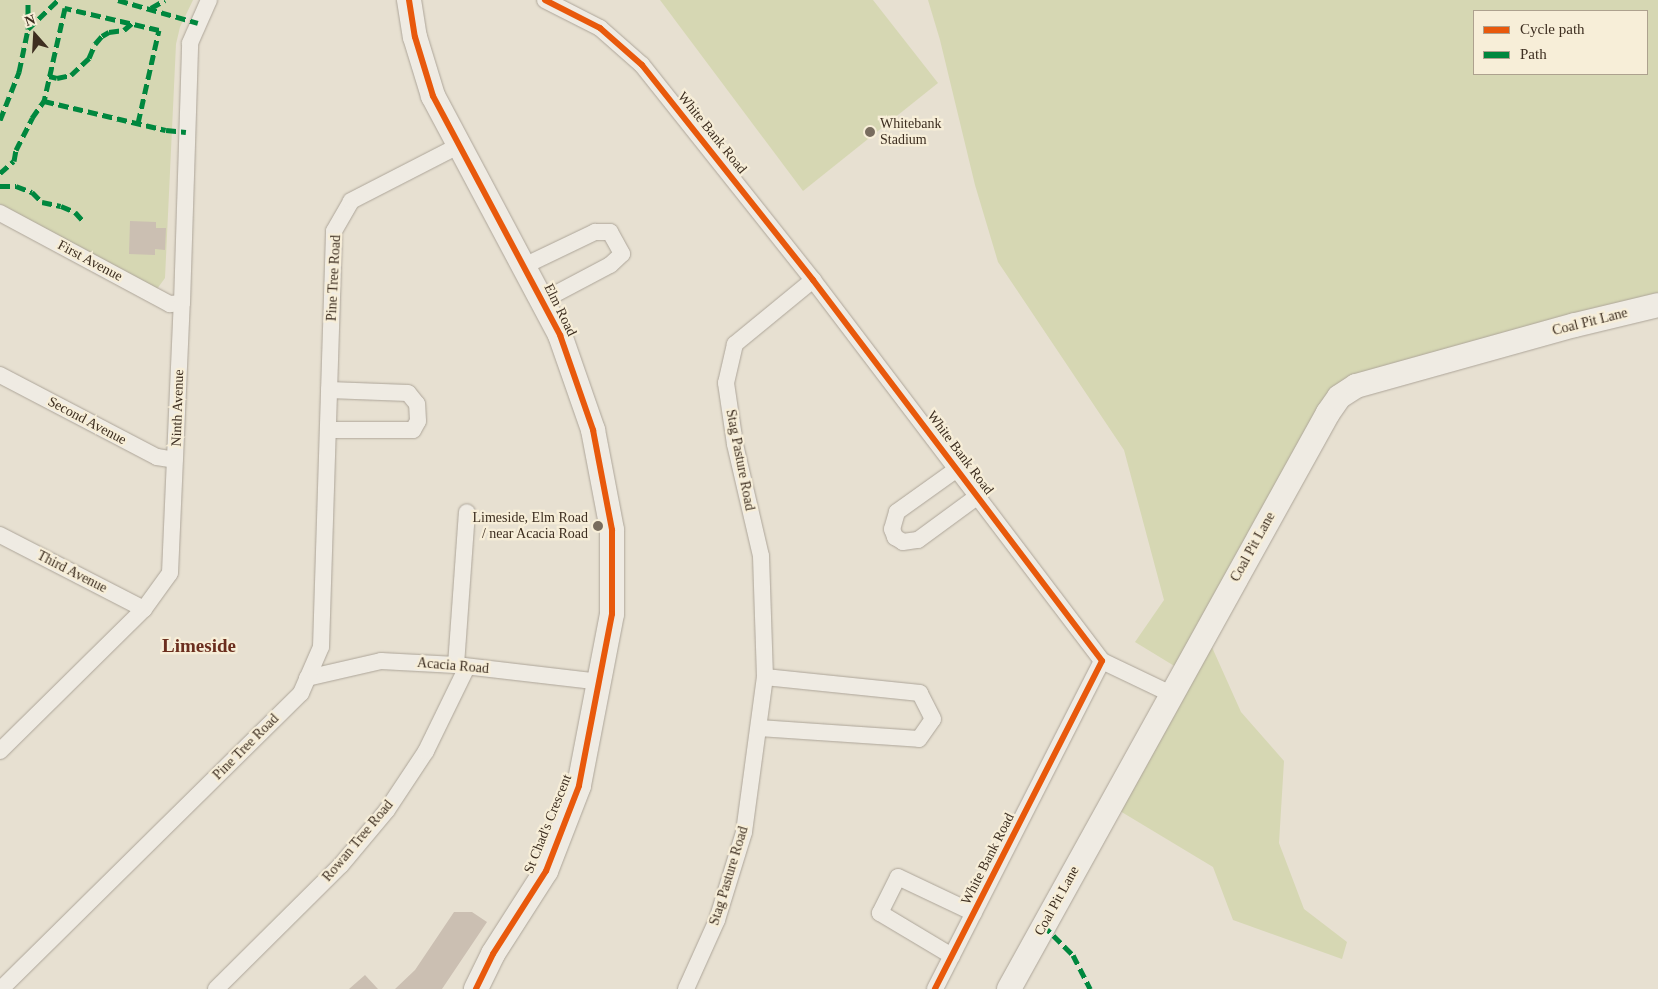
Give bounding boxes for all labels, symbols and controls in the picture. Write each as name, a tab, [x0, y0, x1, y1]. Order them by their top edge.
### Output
north arrow	[10, 10, 60, 60]
legend	[1473, 10, 1648, 75]
text: N	[23, 12, 37, 29]
text: Cycle path	[1520, 21, 1585, 37]
text: Path	[1520, 46, 1547, 62]
street label: White Bank Road	[674, 89, 750, 177]
place label: Whitebank Stadium	[880, 116, 941, 148]
marker: Whitebank Stadium	[864, 126, 876, 138]
street label: Pine Tree Road	[323, 234, 345, 322]
street label: First Avenue	[54, 237, 126, 285]
street label: Elm Road	[540, 281, 580, 339]
street label: Coal Pit Lane	[1551, 305, 1629, 339]
street label: Ninth Avenue	[168, 369, 188, 447]
street label: Second Avenue	[45, 393, 129, 449]
street label: Stag Pasture Road	[722, 408, 758, 512]
street label: White Bank Road	[923, 408, 997, 498]
street label: Coal Pit Lane	[1227, 509, 1279, 585]
place label: Limeside, Elm Road / near Acacia Road	[473, 510, 588, 542]
marker: Limeside, Elm Road / near Acacia Road	[592, 520, 604, 532]
street label: Third Avenue	[34, 547, 110, 597]
district label: Limeside	[162, 635, 236, 657]
street label: Acacia Road	[416, 654, 490, 678]
street label: Pine Tree Road	[209, 710, 283, 784]
street label: St Chad's Crescent	[521, 772, 575, 876]
street label: Rowan Tree Road	[319, 797, 397, 885]
street label: White Bank Road	[958, 810, 1018, 908]
street label: Stag Pasture Road	[706, 824, 752, 928]
street label: Coal Pit Lane	[1031, 863, 1083, 939]

